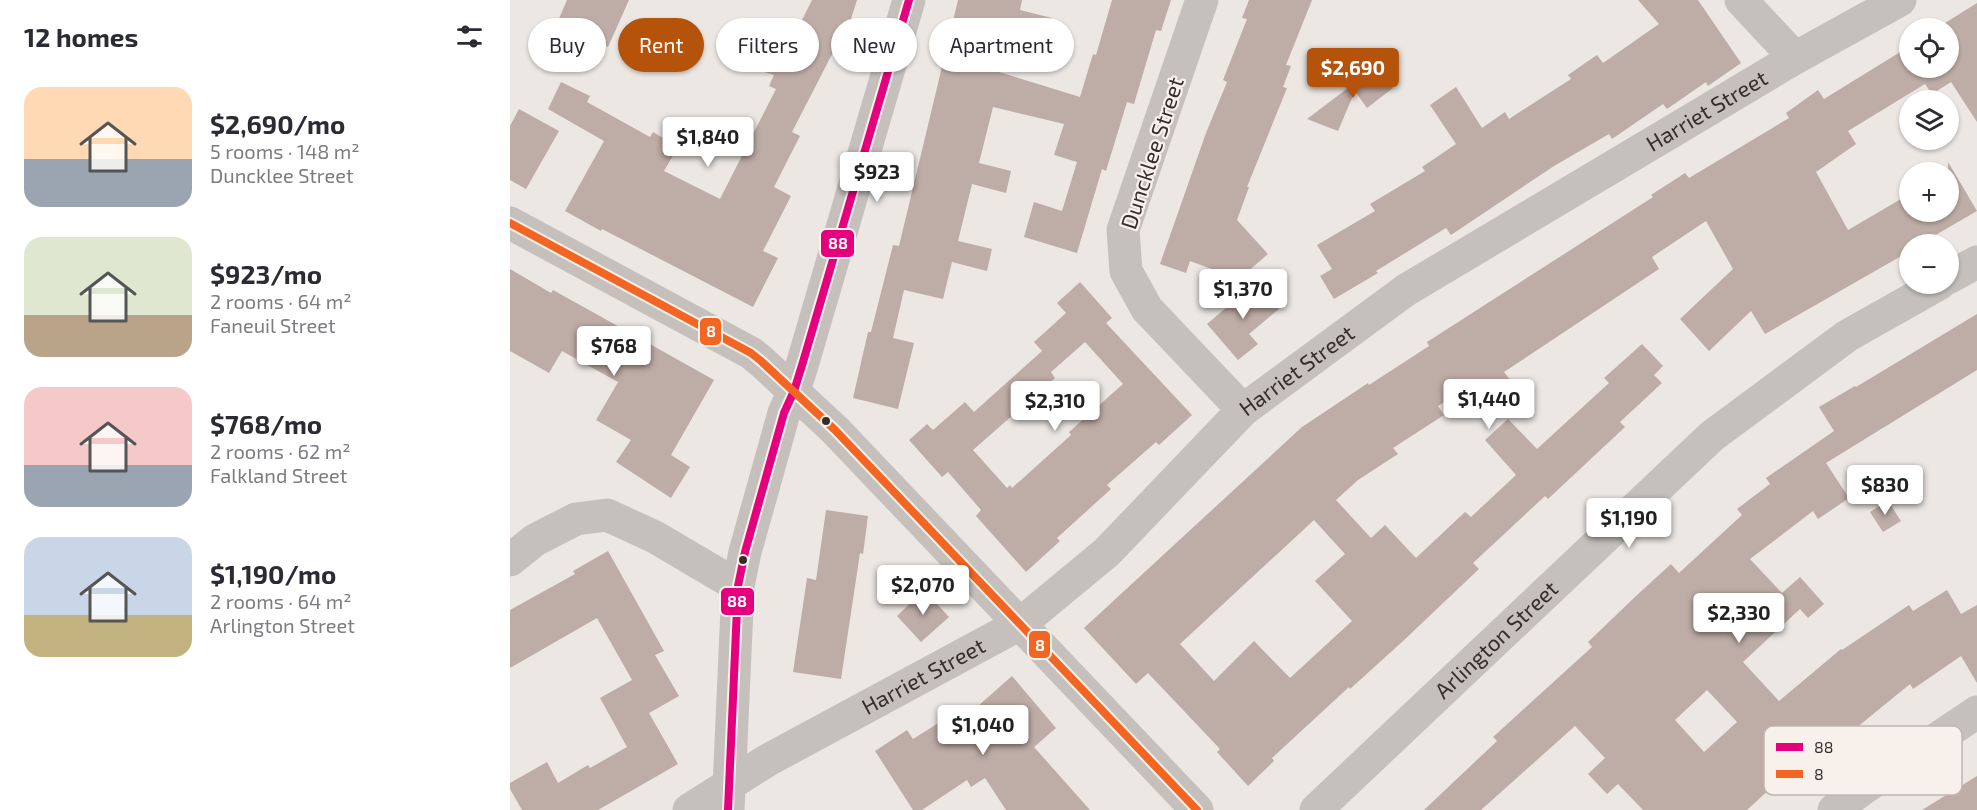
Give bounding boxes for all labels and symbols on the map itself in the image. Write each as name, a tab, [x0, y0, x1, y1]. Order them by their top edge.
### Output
pin: $2,690	[1304, 48, 1402, 99]
street label: Harriet Street	[1641, 64, 1771, 156]
street label: Duncklee Street	[1114, 73, 1188, 232]
pin: $1,840	[659, 117, 757, 168]
pin: $923	[841, 152, 913, 203]
line badge: 88	[820, 229, 855, 258]
text: 88	[828, 233, 848, 252]
pin: $1,370	[1194, 269, 1292, 320]
line badge: 8	[699, 317, 722, 346]
street label: Harriet Street	[1233, 319, 1359, 421]
text: 8	[706, 321, 716, 340]
pin: $768	[578, 326, 650, 377]
pin: $1,440	[1440, 379, 1538, 430]
pin: $2,310	[1006, 381, 1104, 432]
unlabelled marker	[820, 415, 832, 427]
pin: $830	[1849, 465, 1921, 516]
pin: $1,190	[1580, 498, 1678, 549]
unlabelled marker	[737, 554, 749, 566]
pin: $2,070	[874, 565, 972, 616]
street label: Arlington Street	[1429, 575, 1562, 703]
line badge: 88	[720, 587, 755, 616]
text: 88	[727, 591, 747, 610]
pin: $2,330	[1690, 593, 1788, 644]
line badge: 8	[1028, 630, 1051, 659]
street label: Harriet Street	[857, 631, 989, 719]
text: 8	[1035, 635, 1045, 654]
pin: $1,040	[934, 705, 1032, 756]
legend	[1764, 726, 1962, 795]
text: 88	[1814, 737, 1833, 756]
text: 8	[1814, 764, 1824, 783]

